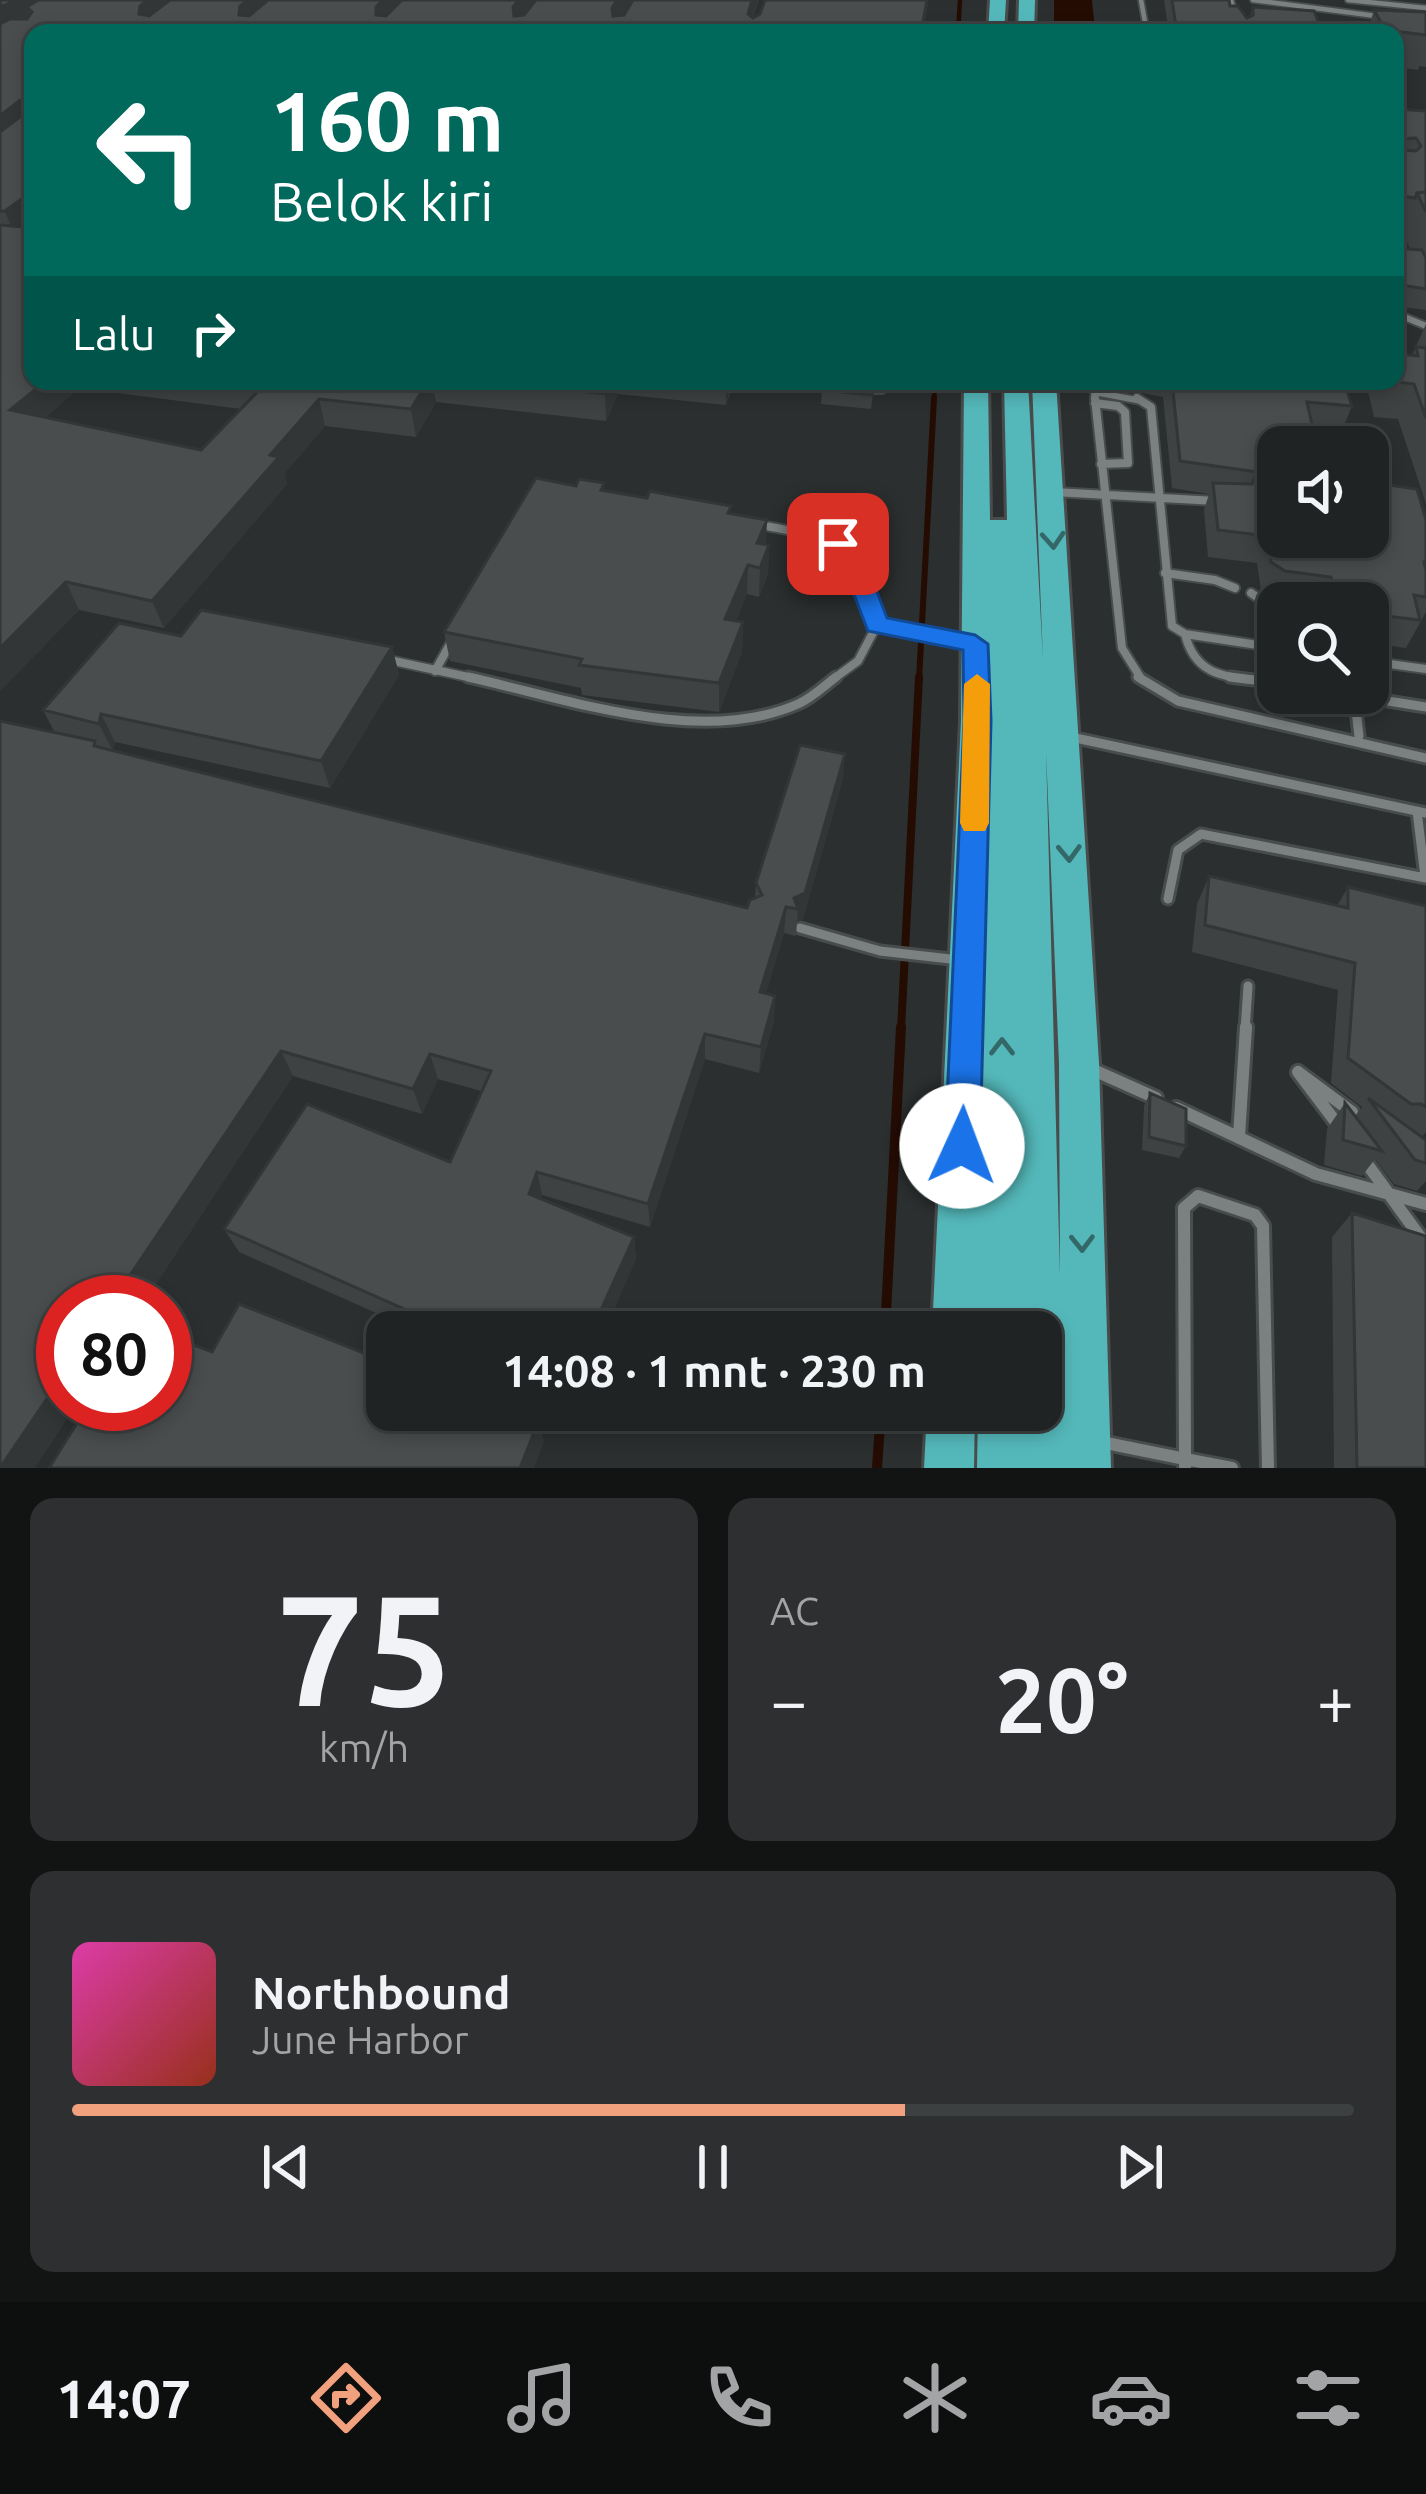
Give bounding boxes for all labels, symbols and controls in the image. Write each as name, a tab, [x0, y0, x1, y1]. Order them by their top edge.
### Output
icon: left	[72, 72, 228, 228]
text: 160 m	[270, 73, 504, 167]
text: Belok kiri	[270, 171, 493, 231]
icon: right	[180, 300, 246, 366]
text: Lalu	[72, 308, 156, 359]
map controls	[1257, 426, 1389, 714]
button: sound	[1257, 426, 1389, 558]
pin	[787, 493, 889, 595]
icon: arrive	[805, 511, 871, 577]
one-way arrow	[1039, 531, 1065, 550]
button: search	[1257, 582, 1389, 714]
one-way arrow	[1056, 844, 1082, 863]
one-way arrow	[989, 1037, 1015, 1055]
position arrow	[899, 1083, 1025, 1209]
one-way arrow	[1069, 1235, 1095, 1253]
speed limit sign: 80	[36, 1275, 192, 1431]
text: 14:08 · 1 mnt · 230 m	[502, 1345, 926, 1396]
text: 75	[276, 1561, 452, 1735]
text: AC	[770, 1589, 819, 1632]
text: 20°	[995, 1649, 1129, 1750]
text: −	[770, 1663, 807, 1737]
text: +	[1317, 1663, 1354, 1737]
text: km/h	[319, 1726, 409, 1769]
text: Northbound	[252, 1967, 511, 2018]
text: June Harbor	[252, 2018, 469, 2061]
icon: previous	[253, 2134, 319, 2200]
icon: pause	[680, 2134, 746, 2200]
icon: next	[1107, 2134, 1173, 2200]
icon: directions	[304, 2356, 388, 2440]
icon: music	[500, 2356, 584, 2440]
icon: phone	[697, 2356, 781, 2440]
icon: climate	[893, 2356, 977, 2440]
icon: car	[1089, 2356, 1173, 2440]
icon: filters	[1286, 2356, 1370, 2440]
text: 14:07	[56, 2368, 191, 2428]

